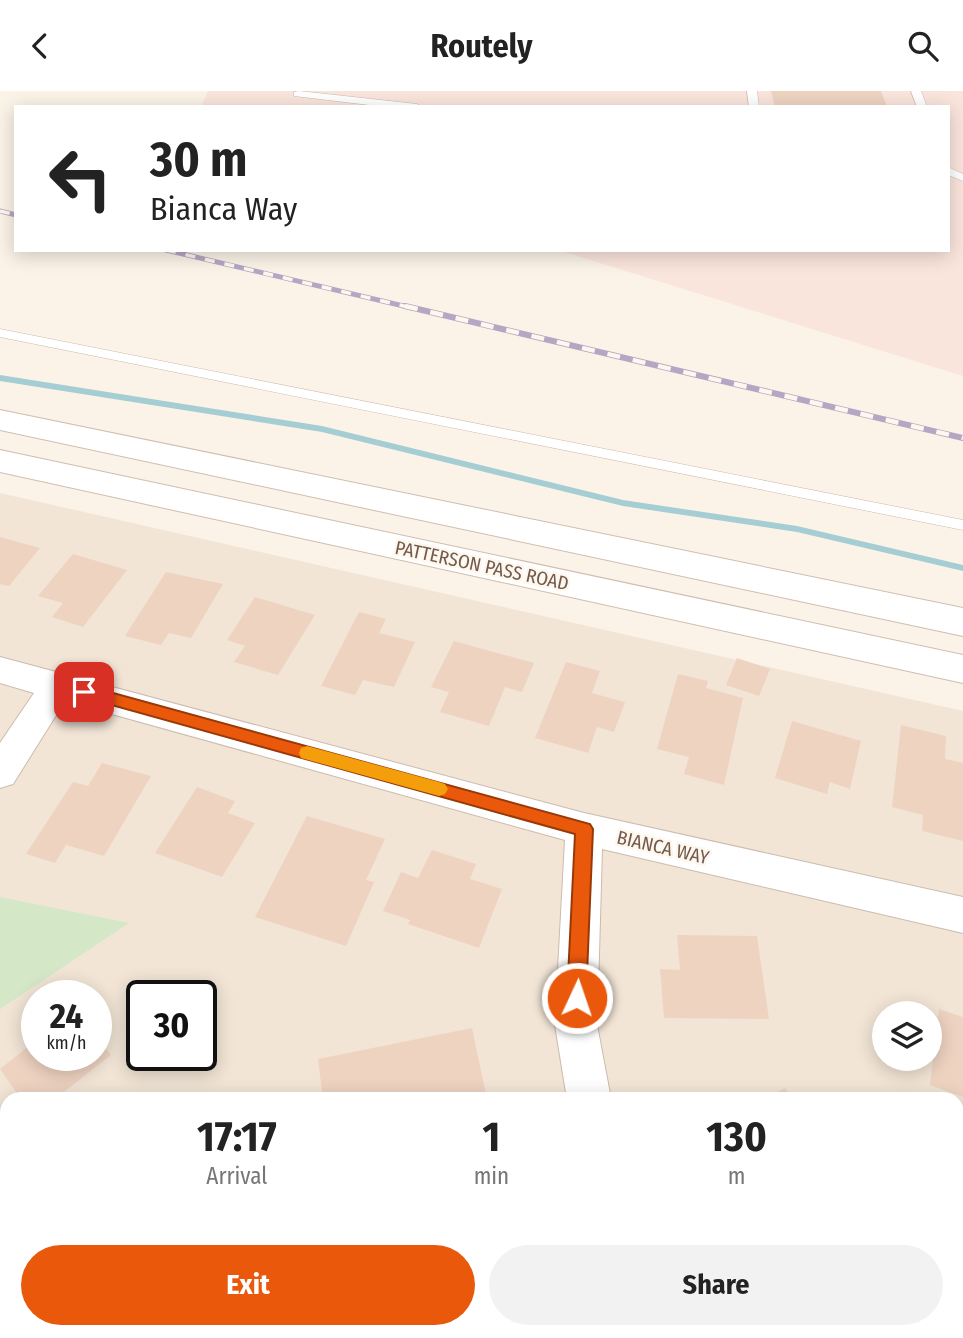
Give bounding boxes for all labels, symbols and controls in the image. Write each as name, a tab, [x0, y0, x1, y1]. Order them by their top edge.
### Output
icon: back	[21, 27, 59, 65]
text: Routely	[431, 27, 532, 65]
icon: search	[904, 27, 942, 65]
text: 30 m	[150, 130, 248, 189]
icon: left	[35, 133, 126, 224]
text: Bianca Way	[150, 190, 297, 228]
street label: PATTERSON PASS ROAD	[393, 536, 571, 595]
pin	[54, 662, 114, 722]
icon: arrive	[65, 673, 103, 711]
street label: BIANCA WAY	[615, 826, 712, 869]
position arrow	[540, 961, 614, 1035]
speed limit sign: 30	[126, 980, 217, 1071]
text: 24	[50, 995, 83, 1037]
map controls	[872, 1001, 942, 1071]
button: layers	[872, 1001, 942, 1071]
text: km/h	[46, 1032, 87, 1054]
text: 17:17	[197, 1112, 277, 1162]
text: 1	[483, 1112, 500, 1162]
text: 130	[706, 1112, 767, 1162]
text: Arrival	[206, 1162, 267, 1190]
text: min	[474, 1162, 509, 1190]
text: m	[728, 1162, 745, 1190]
button: Exit	[21, 1245, 475, 1325]
button: Share	[489, 1245, 943, 1325]

